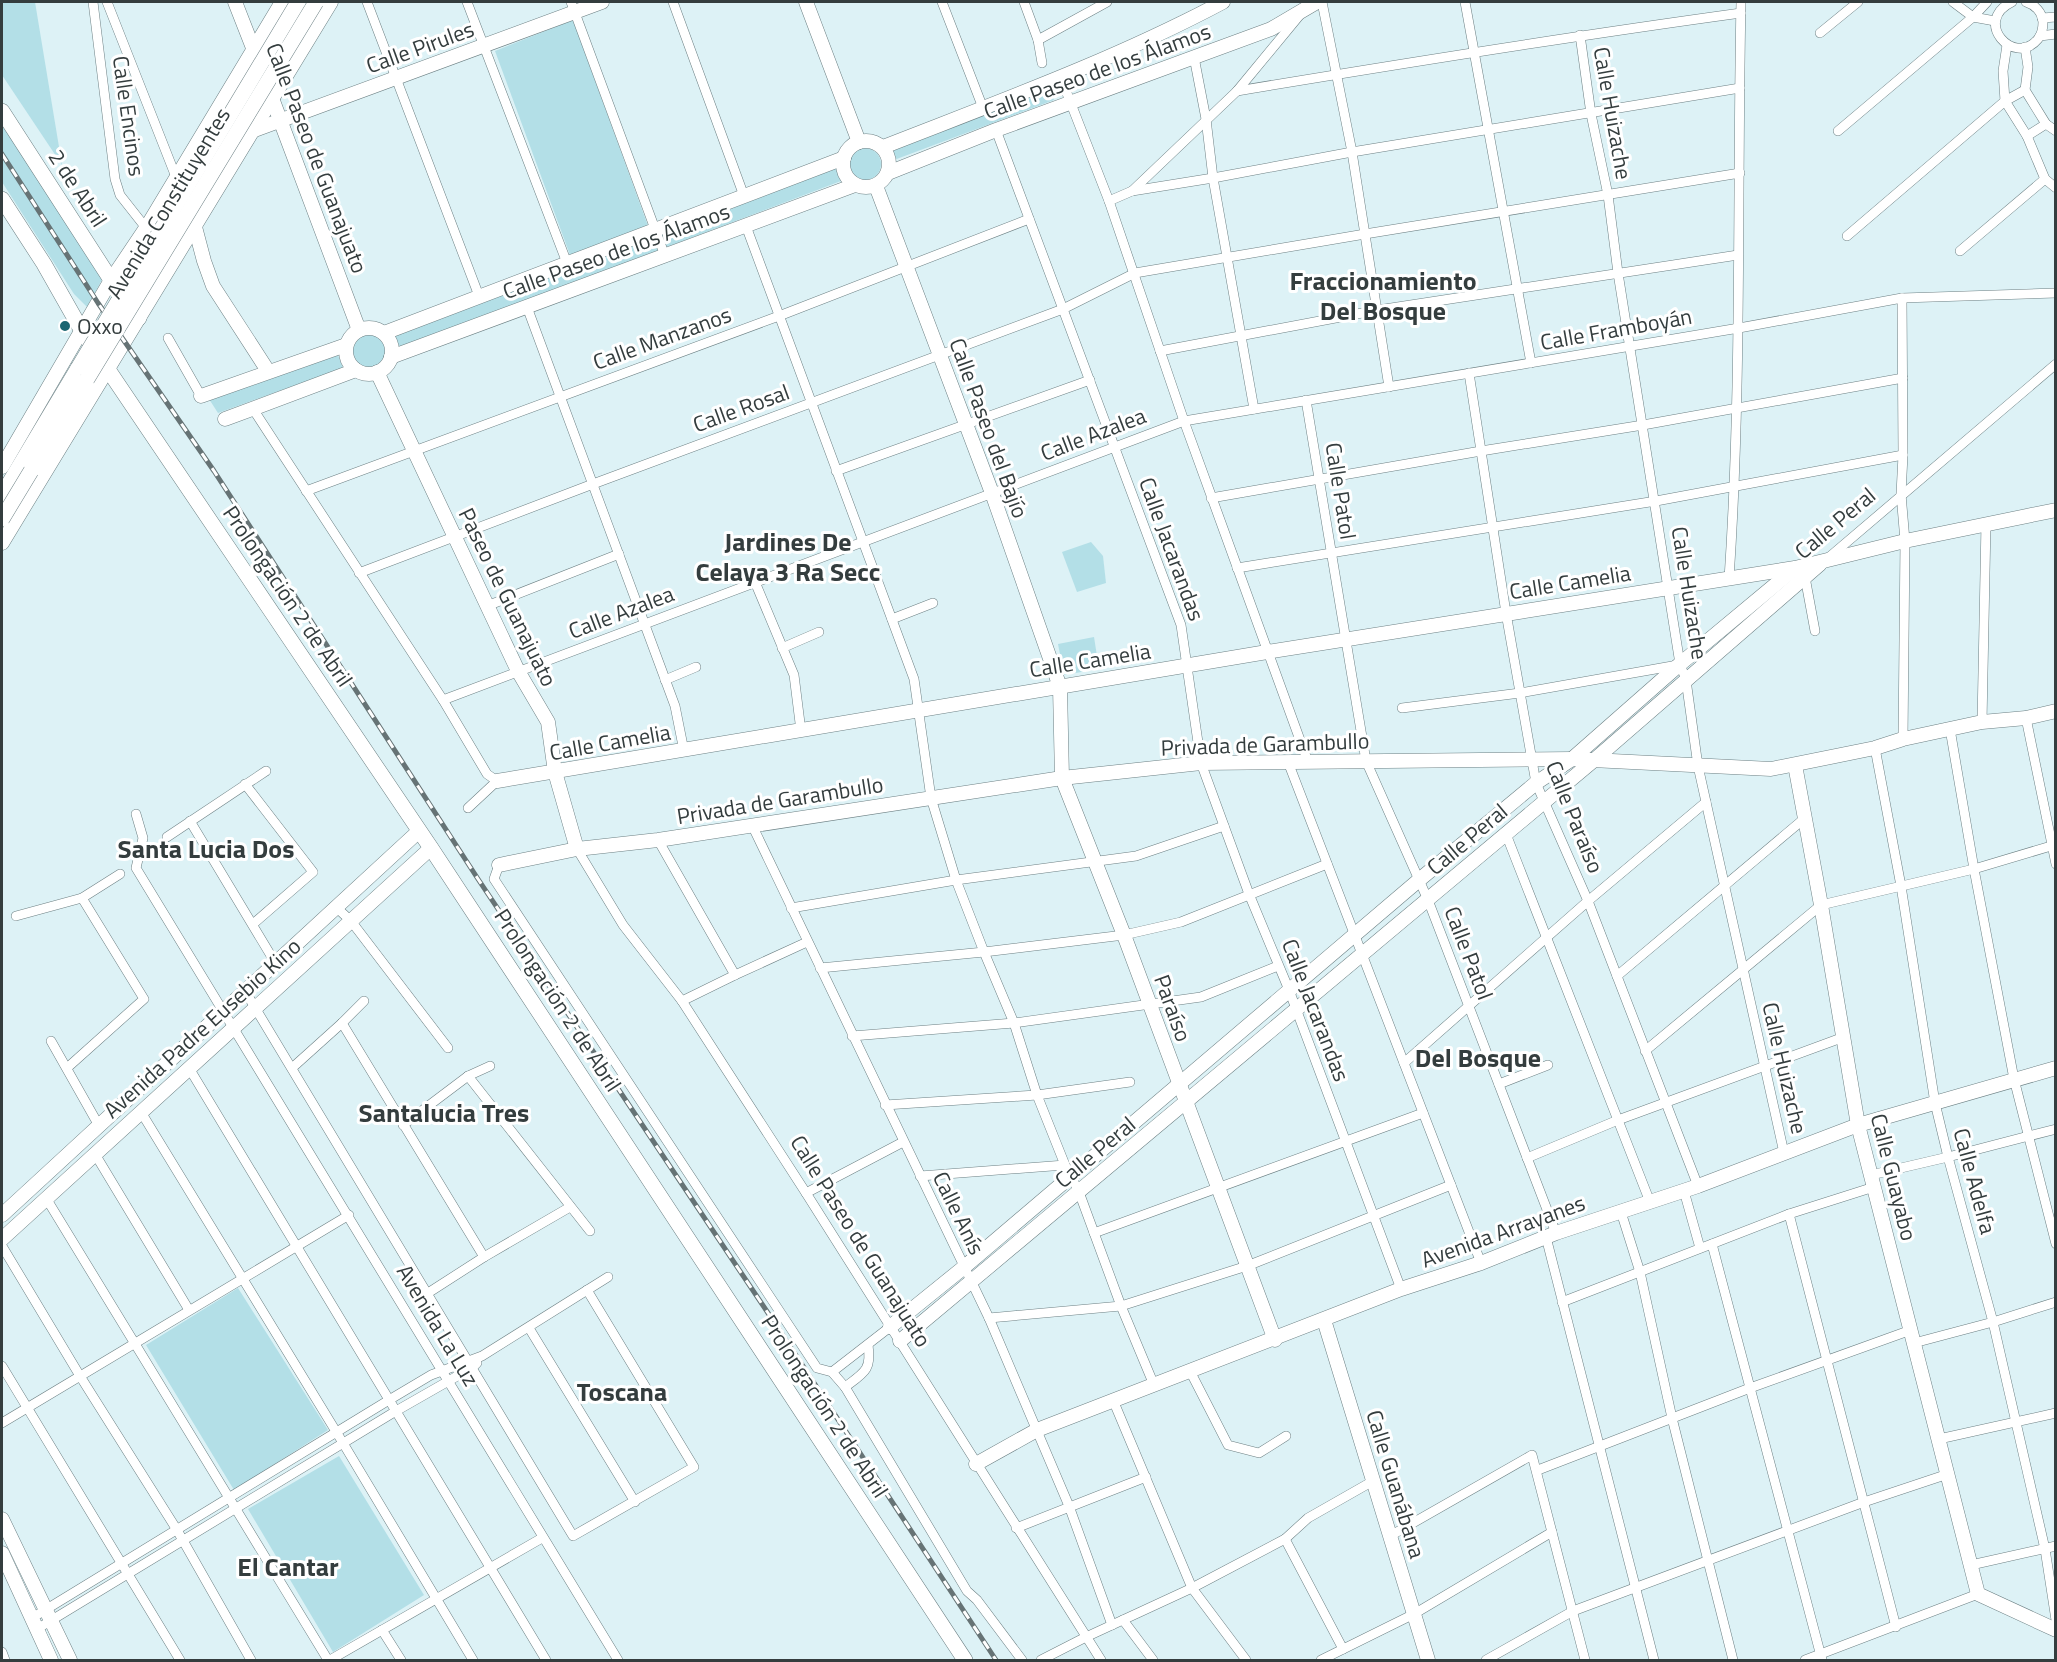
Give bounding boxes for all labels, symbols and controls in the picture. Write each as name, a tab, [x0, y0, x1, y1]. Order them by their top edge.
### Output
street label: Calle Pirules	[361, 12, 479, 82]
street label: Calle Paseo de los Álamos	[979, 14, 1215, 128]
street label: Calle Paseo de Guanajuato	[257, 38, 377, 278]
street label: Calle Huizache	[1585, 44, 1641, 182]
street label: Calle Encinos	[104, 54, 154, 178]
street label: Avenida Constituyentes	[97, 101, 239, 305]
street label: 2 de Abril	[40, 142, 116, 234]
street label: Calle Paseo de los Álamos	[498, 194, 734, 308]
district label: Fraccionamiento Del Bosque	[1289, 261, 1477, 330]
street label: Calle Manzanos	[588, 297, 736, 379]
street label: Calle Framboyán	[1537, 299, 1695, 359]
place label: Oxxo	[77, 309, 123, 343]
marker: Oxxo	[58, 319, 72, 333]
street label: Calle Paseo del Bajío	[941, 333, 1037, 523]
street label: Calle Rosal	[688, 375, 794, 441]
street label: Calle Azalea	[1035, 398, 1151, 470]
street label: Calle Patol	[1317, 440, 1365, 542]
street label: Calle Jacarandas	[1130, 473, 1214, 625]
street label: Calle Peral	[1787, 479, 1883, 567]
street label: Prolongación 2 de Abril	[214, 498, 362, 694]
street label: Paseo de Guanajuato	[450, 502, 566, 692]
district label: Jardines De Celaya 3 Ra Secc	[696, 522, 880, 591]
street label: Calle Huizache	[1663, 524, 1717, 662]
street label: Calle Camelia	[1507, 556, 1633, 608]
street label: Calle Azalea	[563, 576, 679, 648]
street label: Calle Camelia	[1027, 634, 1153, 686]
street label: Calle Camelia	[547, 715, 673, 769]
street label: Privada de Garambullo	[1160, 723, 1370, 765]
street label: Calle Paraíso	[1537, 756, 1613, 878]
street label: Privada de Garambullo	[674, 767, 886, 833]
street label: Calle Peral	[1419, 795, 1515, 883]
district label: Santa Lucia Dos	[118, 829, 294, 868]
street label: Calle Patol	[1436, 901, 1502, 1005]
street label: Prolongación 2 de Abril	[486, 902, 630, 1098]
street label: Avenida Padre Eusebio Kino	[96, 930, 308, 1126]
street label: Calle Jacarandas	[1273, 934, 1359, 1086]
street label: Paraíso	[1145, 970, 1201, 1046]
street label: Calle Huizache	[1753, 999, 1817, 1137]
district label: Del Bosque	[1415, 1038, 1541, 1077]
district label: Santalucia Tres	[359, 1093, 529, 1132]
street label: Calle Peral	[1047, 1108, 1143, 1196]
street label: Calle Guayabo	[1862, 1110, 1926, 1244]
street label: Calle Adelfa	[1945, 1124, 2005, 1238]
street label: Calle Paseo de Guanajuato	[782, 1128, 940, 1354]
street label: Calle Anís	[924, 1166, 994, 1260]
street label: Avenida Arrayanes	[1416, 1186, 1590, 1276]
street label: Avenida La Luz	[388, 1258, 488, 1392]
street label: Prolongación 2 de Abril	[753, 1308, 897, 1504]
district label: Toscana	[577, 1372, 667, 1411]
street label: Calle Guanábana	[1357, 1406, 1435, 1562]
district label: El Cantar	[237, 1547, 339, 1586]

